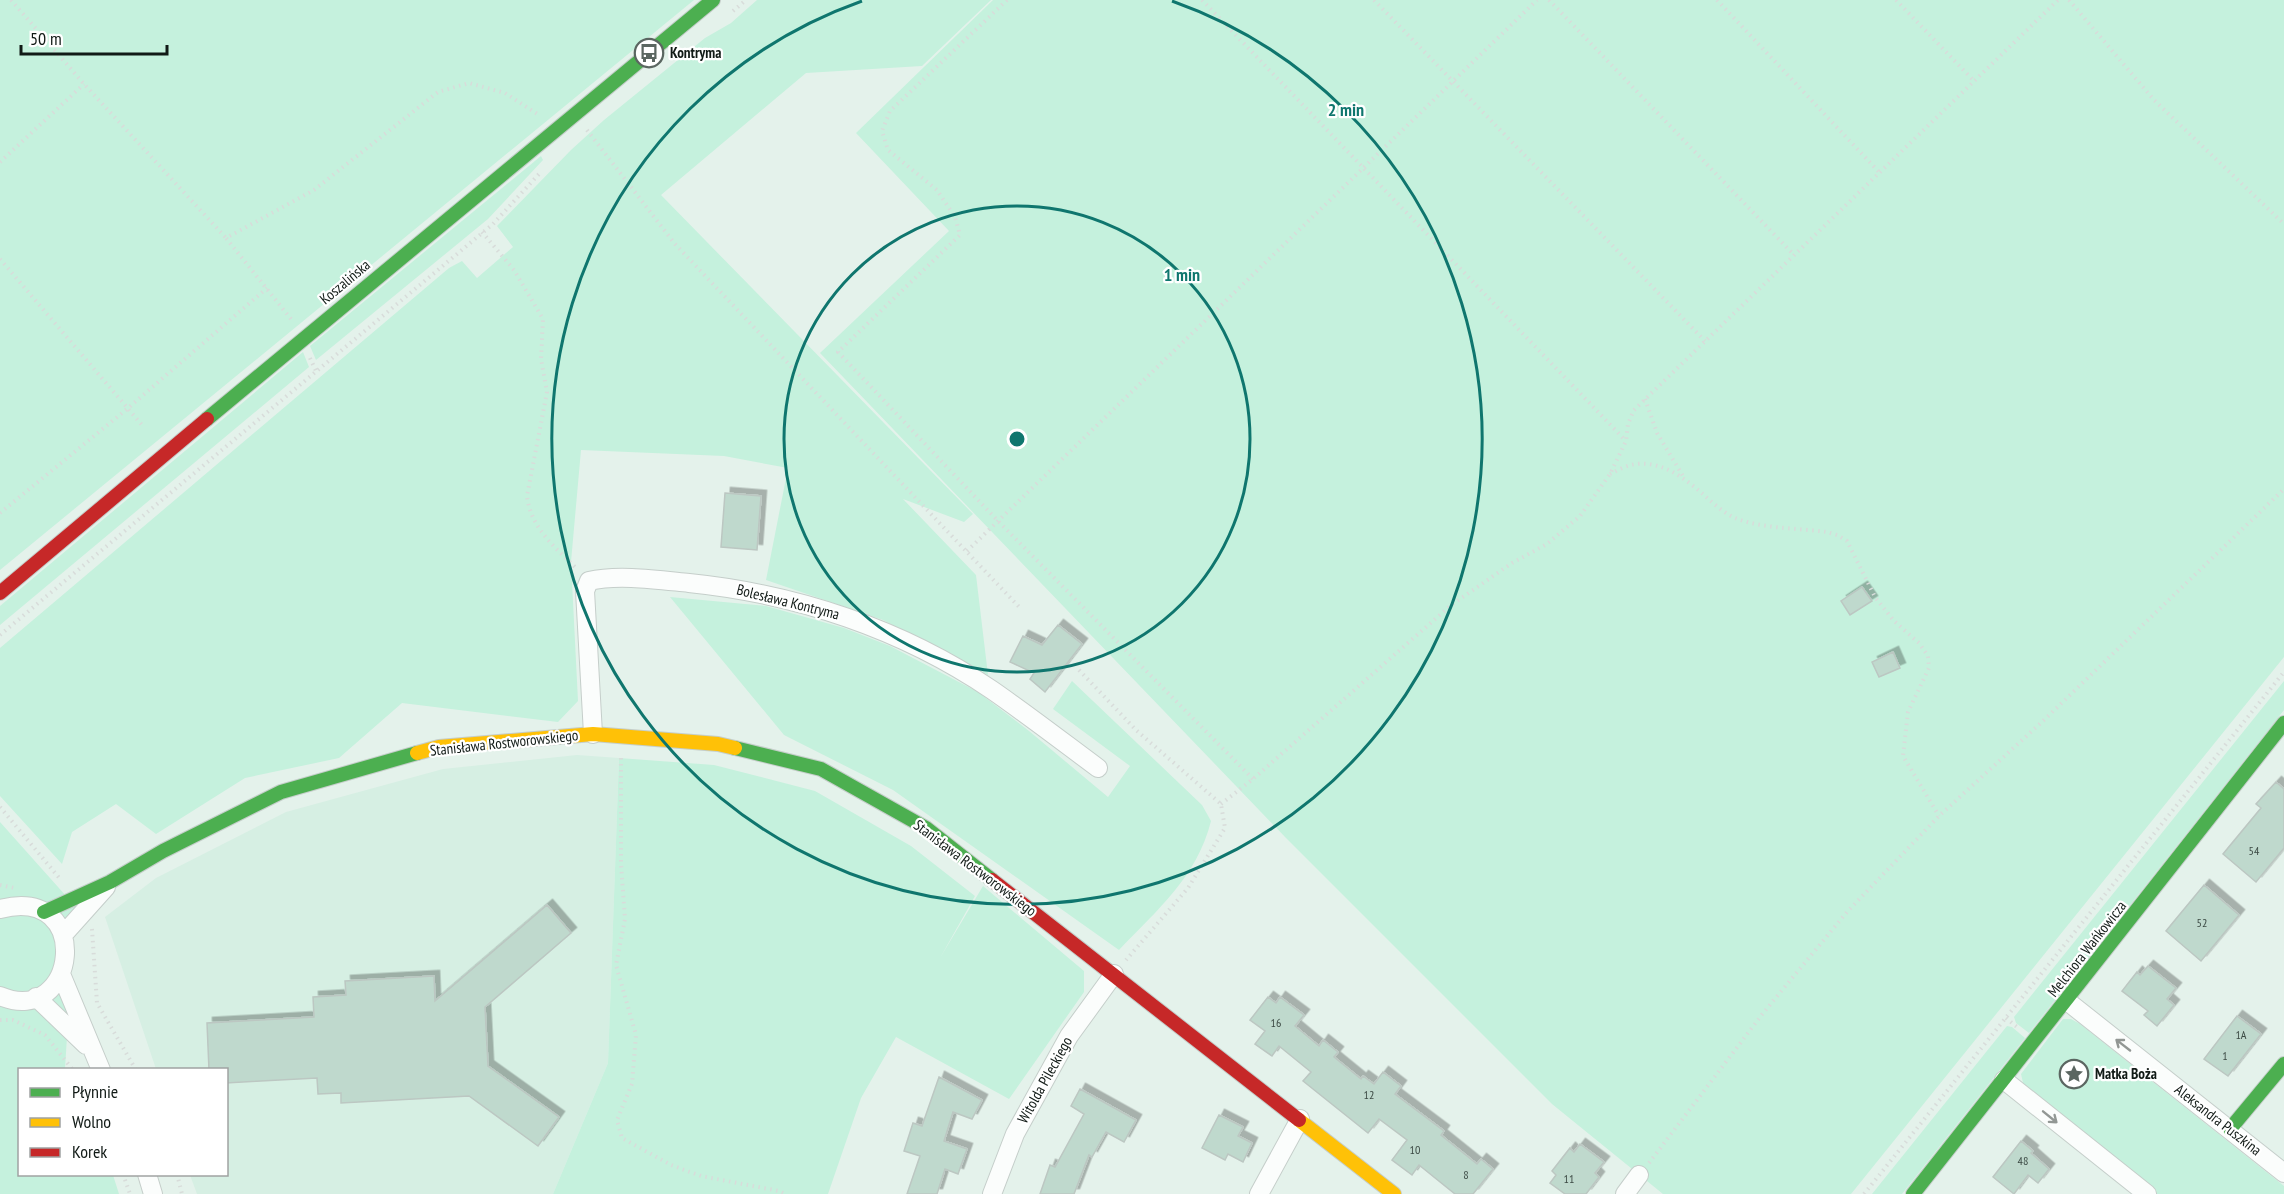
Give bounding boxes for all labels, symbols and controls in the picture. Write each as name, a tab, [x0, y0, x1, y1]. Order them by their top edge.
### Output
scale bar	[21, 18, 166, 56]
text: 50 m	[30, 27, 62, 50]
bus stop icon: Kontryma	[633, 37, 665, 69]
place label: Kontryma	[670, 43, 722, 62]
text: 2 min	[1328, 98, 1364, 121]
street label: Koszalińska	[316, 255, 374, 308]
text: 1 min	[1164, 263, 1200, 286]
centre of rings	[1007, 429, 1027, 449]
street label: Bolesława Kontryma	[735, 580, 842, 623]
street label: Stanisława Rostworowskiego	[429, 725, 579, 760]
street label: Stanisława Rostworowskiego	[910, 815, 1041, 920]
house number: 54	[2249, 843, 2260, 858]
street label: Melchiora Wańkowicza	[2043, 897, 2130, 1001]
house number: 52	[2197, 915, 2207, 930]
house number: 16	[1271, 1015, 1281, 1030]
house number: 1A	[2235, 1027, 2247, 1042]
street label: Witolda Pileckiego	[1013, 1033, 1076, 1126]
one-way arrow	[2115, 1039, 2131, 1052]
house number: 1	[2222, 1048, 2228, 1063]
place icon: Matka Boża	[2058, 1058, 2090, 1090]
place label: Matka Boża	[2095, 1064, 2157, 1083]
legend	[18, 1068, 228, 1176]
text: Płynnie	[72, 1080, 118, 1103]
street label: Aleksandra Puszkina	[2171, 1080, 2266, 1159]
house number: 12	[1364, 1087, 1374, 1102]
text: Wolno	[72, 1110, 111, 1133]
one-way arrow	[2042, 1110, 2058, 1123]
text: Korek	[72, 1140, 107, 1163]
house number: 10	[1410, 1142, 1420, 1157]
house number: 48	[2018, 1153, 2028, 1168]
house number: 8	[1463, 1167, 1469, 1182]
house number: 11	[1564, 1171, 1574, 1186]

